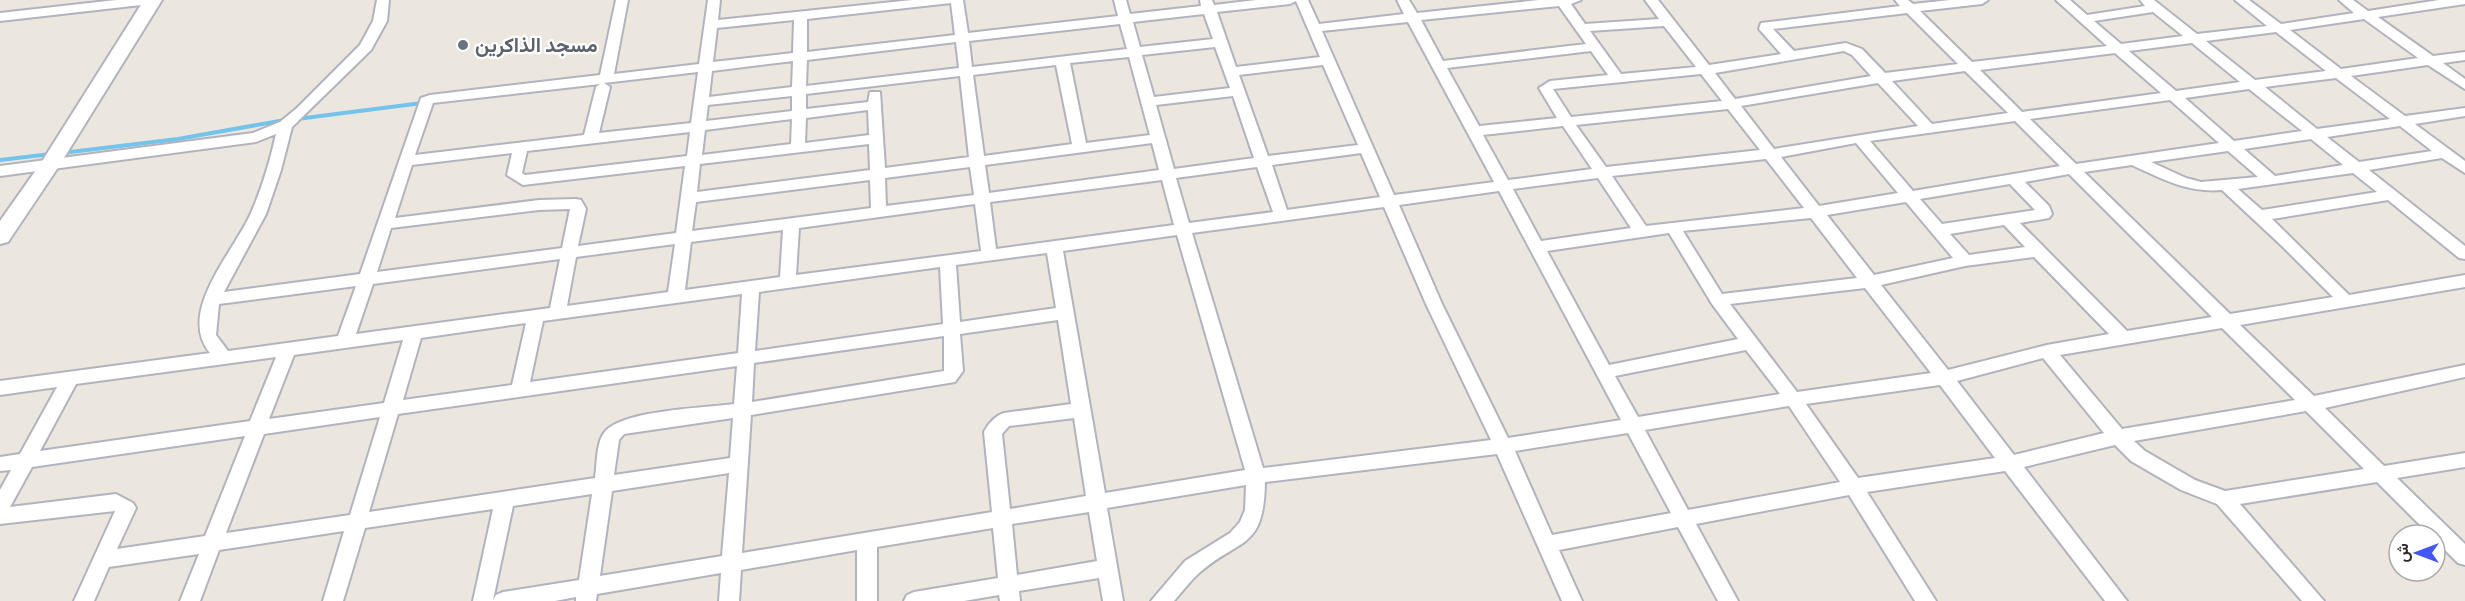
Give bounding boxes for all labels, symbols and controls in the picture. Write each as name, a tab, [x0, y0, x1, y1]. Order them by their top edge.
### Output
place label: مسجد الذاكرين	[475, 32, 598, 58]
marker: مسجد الذاكرين	[456, 38, 470, 52]
north arrow	[2387, 523, 2447, 583]
text: ش	[2392, 543, 2412, 563]

